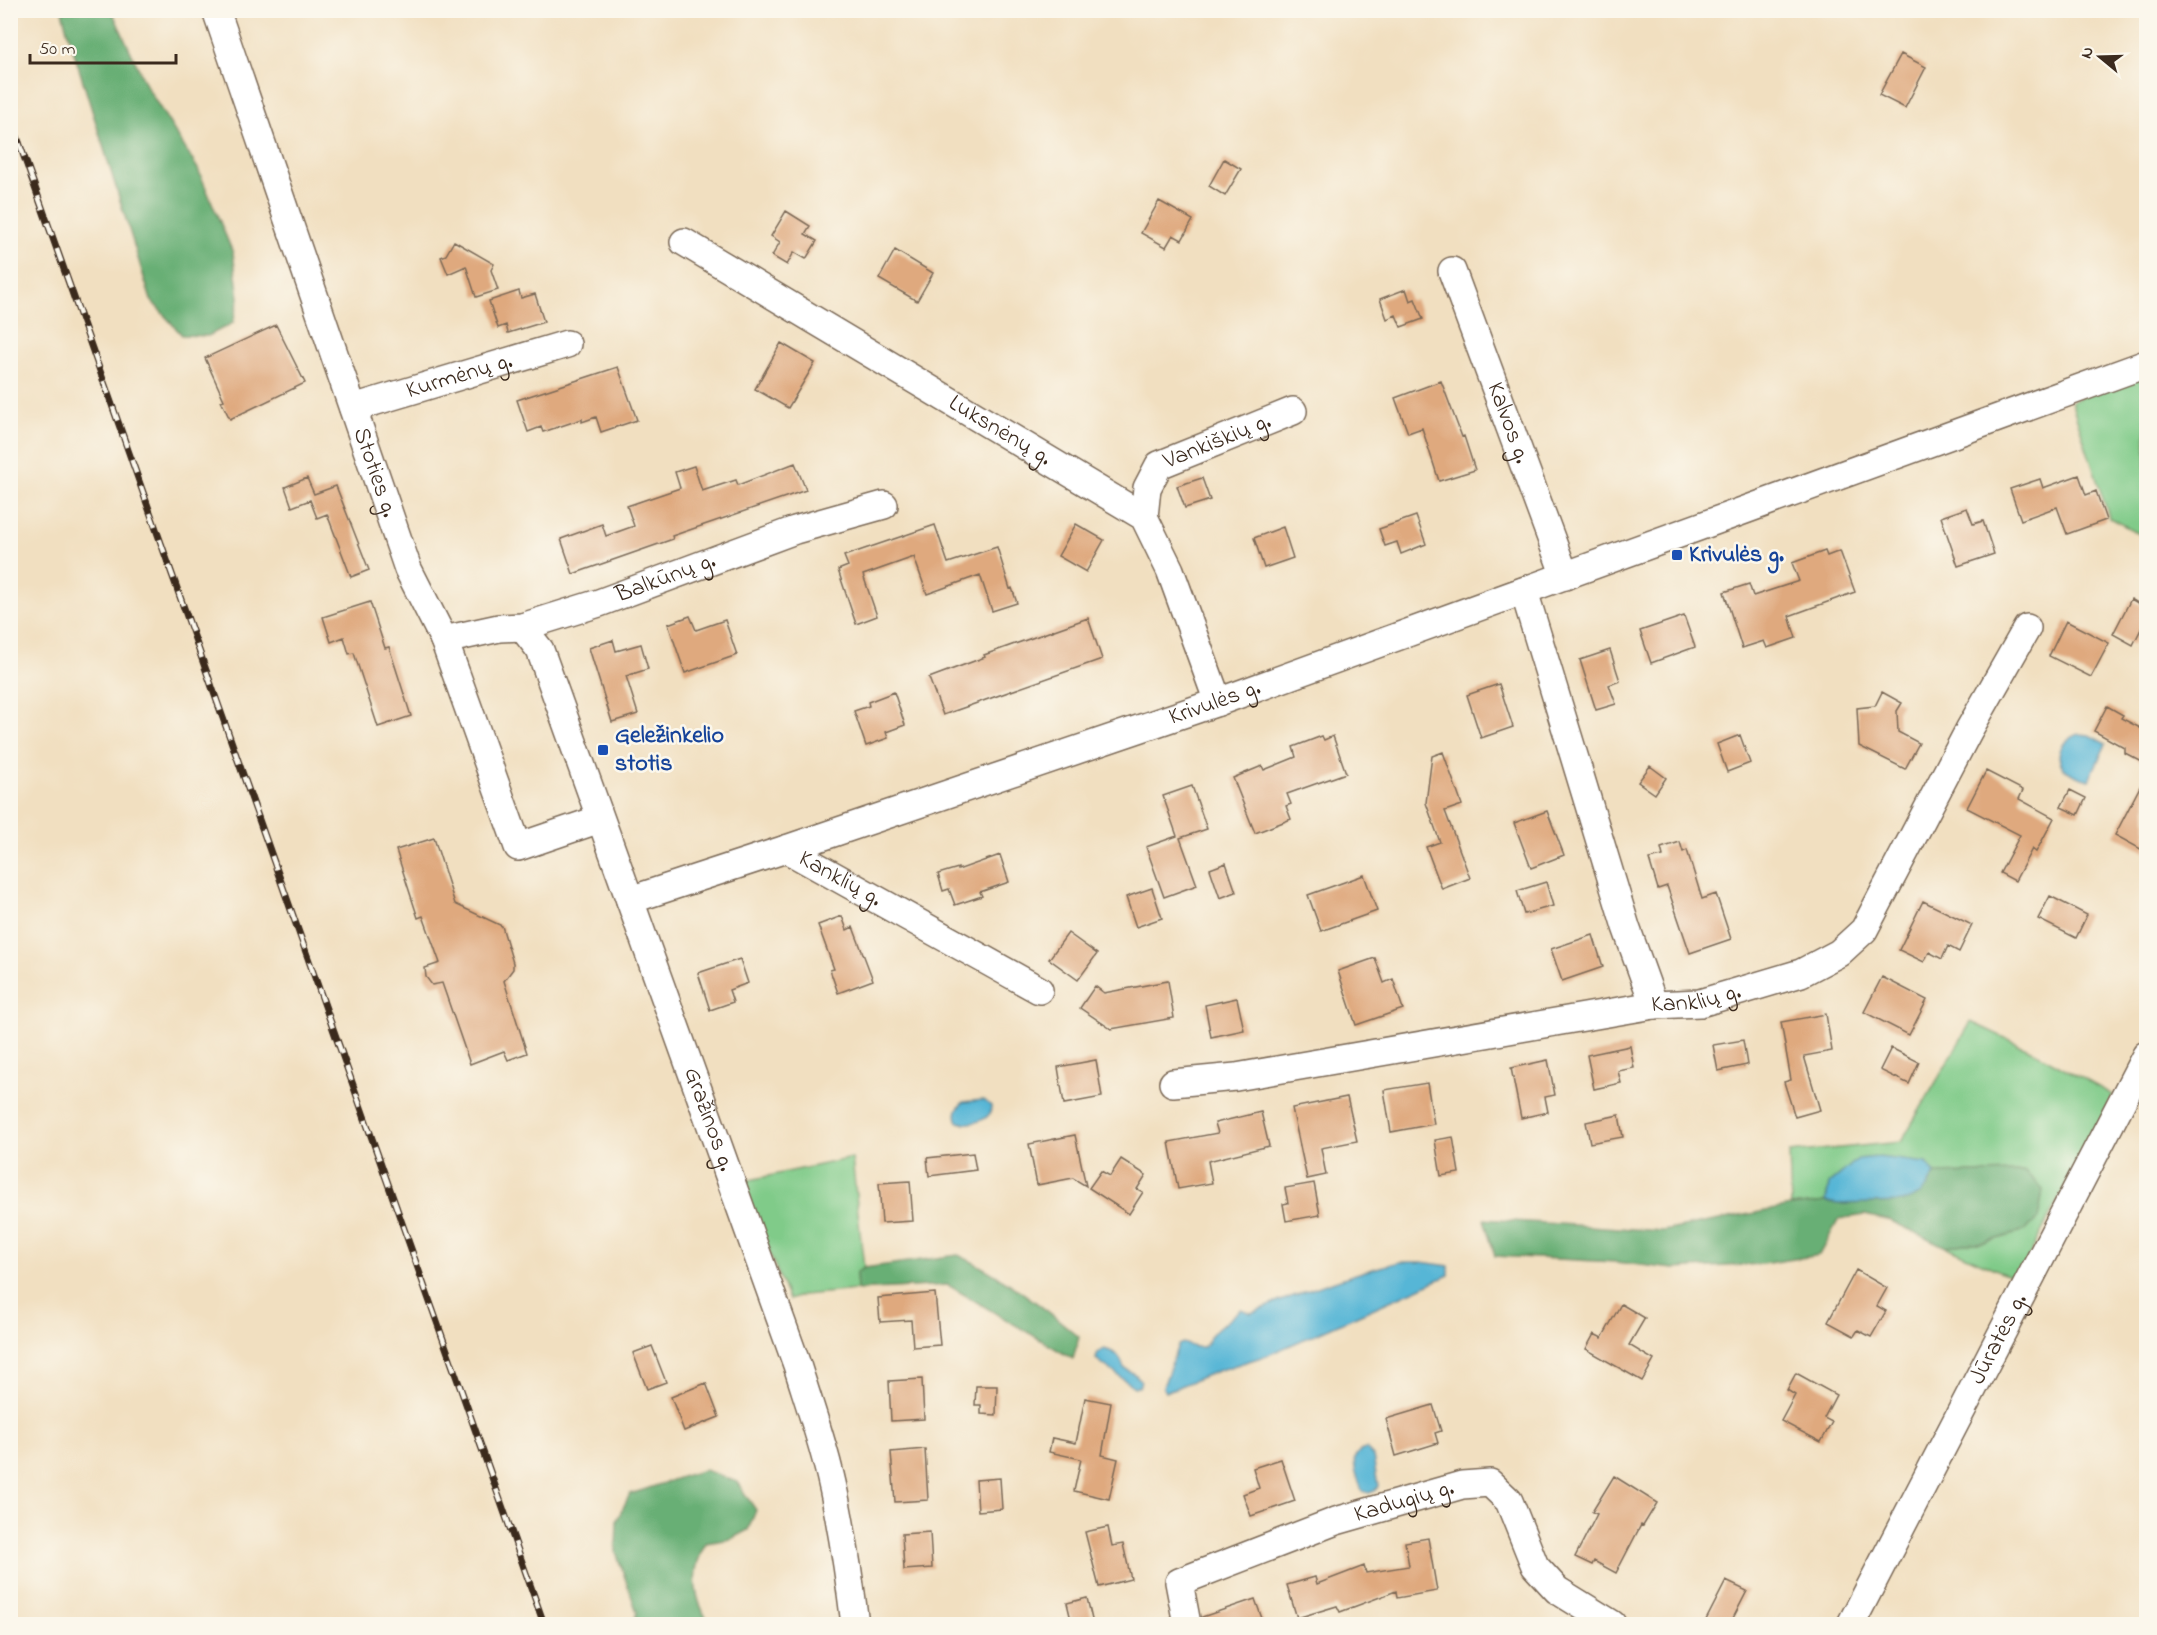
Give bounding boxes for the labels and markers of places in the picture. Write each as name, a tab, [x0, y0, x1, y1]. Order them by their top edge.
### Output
place label: Krivulės g.	[1689, 538, 1784, 574]
marker: Krivulės g.	[1670, 548, 1684, 562]
place label: Geležinkelio stotis	[615, 719, 724, 782]
marker: Geležinkelio stotis	[596, 743, 610, 757]

